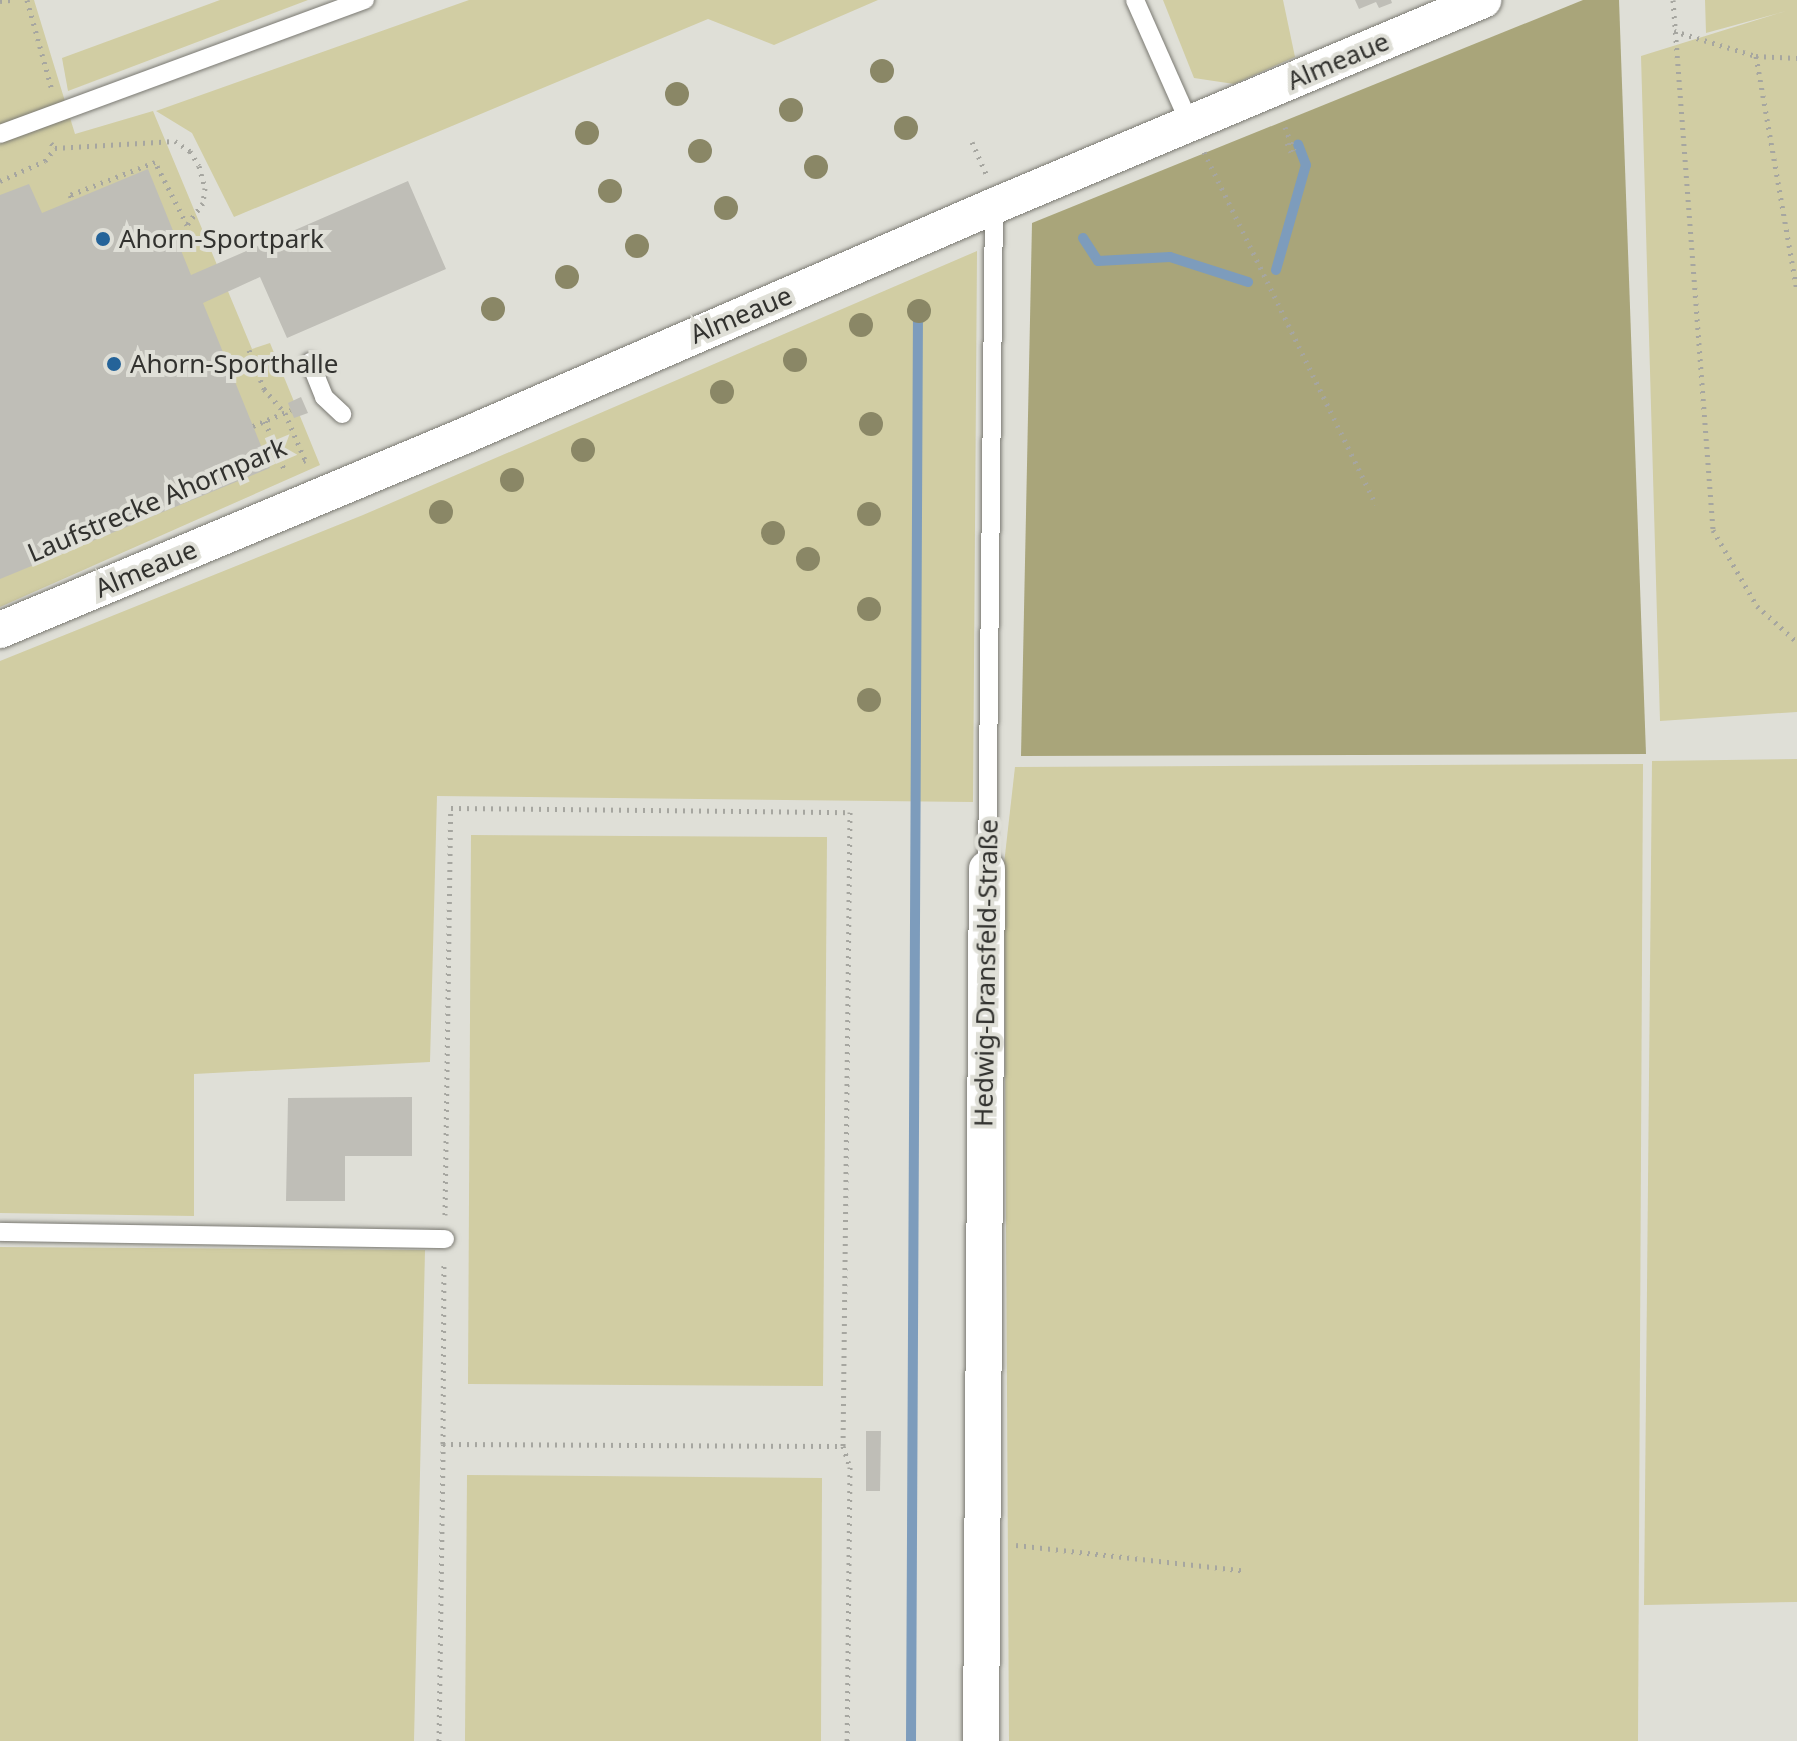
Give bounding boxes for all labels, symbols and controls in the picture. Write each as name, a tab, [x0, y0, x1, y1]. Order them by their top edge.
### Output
street label: Almeaue	[1282, 26, 1394, 96]
place label: Ahorn-Sportpark	[119, 223, 324, 255]
marker: Ahorn-Sportpark	[94, 230, 112, 248]
street label: Almeaue	[685, 280, 797, 350]
place label: Ahorn-Sporthalle	[130, 348, 338, 380]
marker: Ahorn-Sporthalle	[105, 355, 123, 373]
street label: Laufstrecke Ahornpark	[23, 431, 291, 569]
street label: Almeaue	[90, 534, 202, 604]
street label: Hedwig-Dransfeld-Straße	[968, 819, 1004, 1127]

